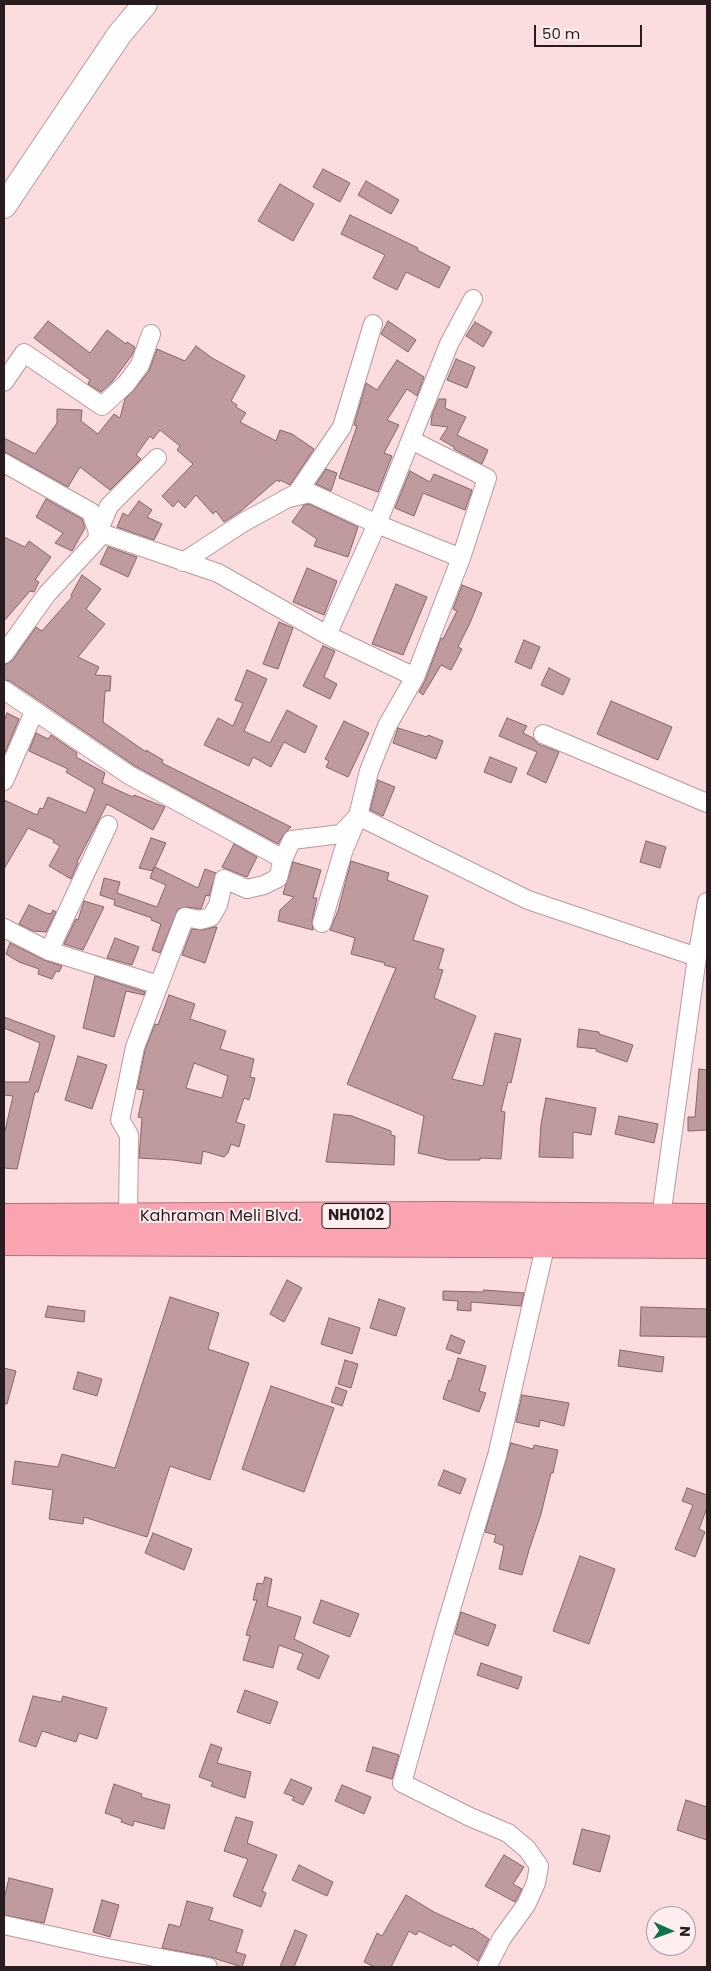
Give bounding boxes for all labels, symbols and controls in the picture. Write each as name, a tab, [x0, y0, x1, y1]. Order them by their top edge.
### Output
scale bar	[536, 15, 644, 47]
text: 50 m	[542, 23, 580, 44]
road number: NH0102	[322, 1204, 390, 1228]
street label: Kahraman Meli Blvd.	[140, 1207, 302, 1227]
north arrow	[646, 1906, 696, 1956]
text: N	[675, 1926, 695, 1937]

